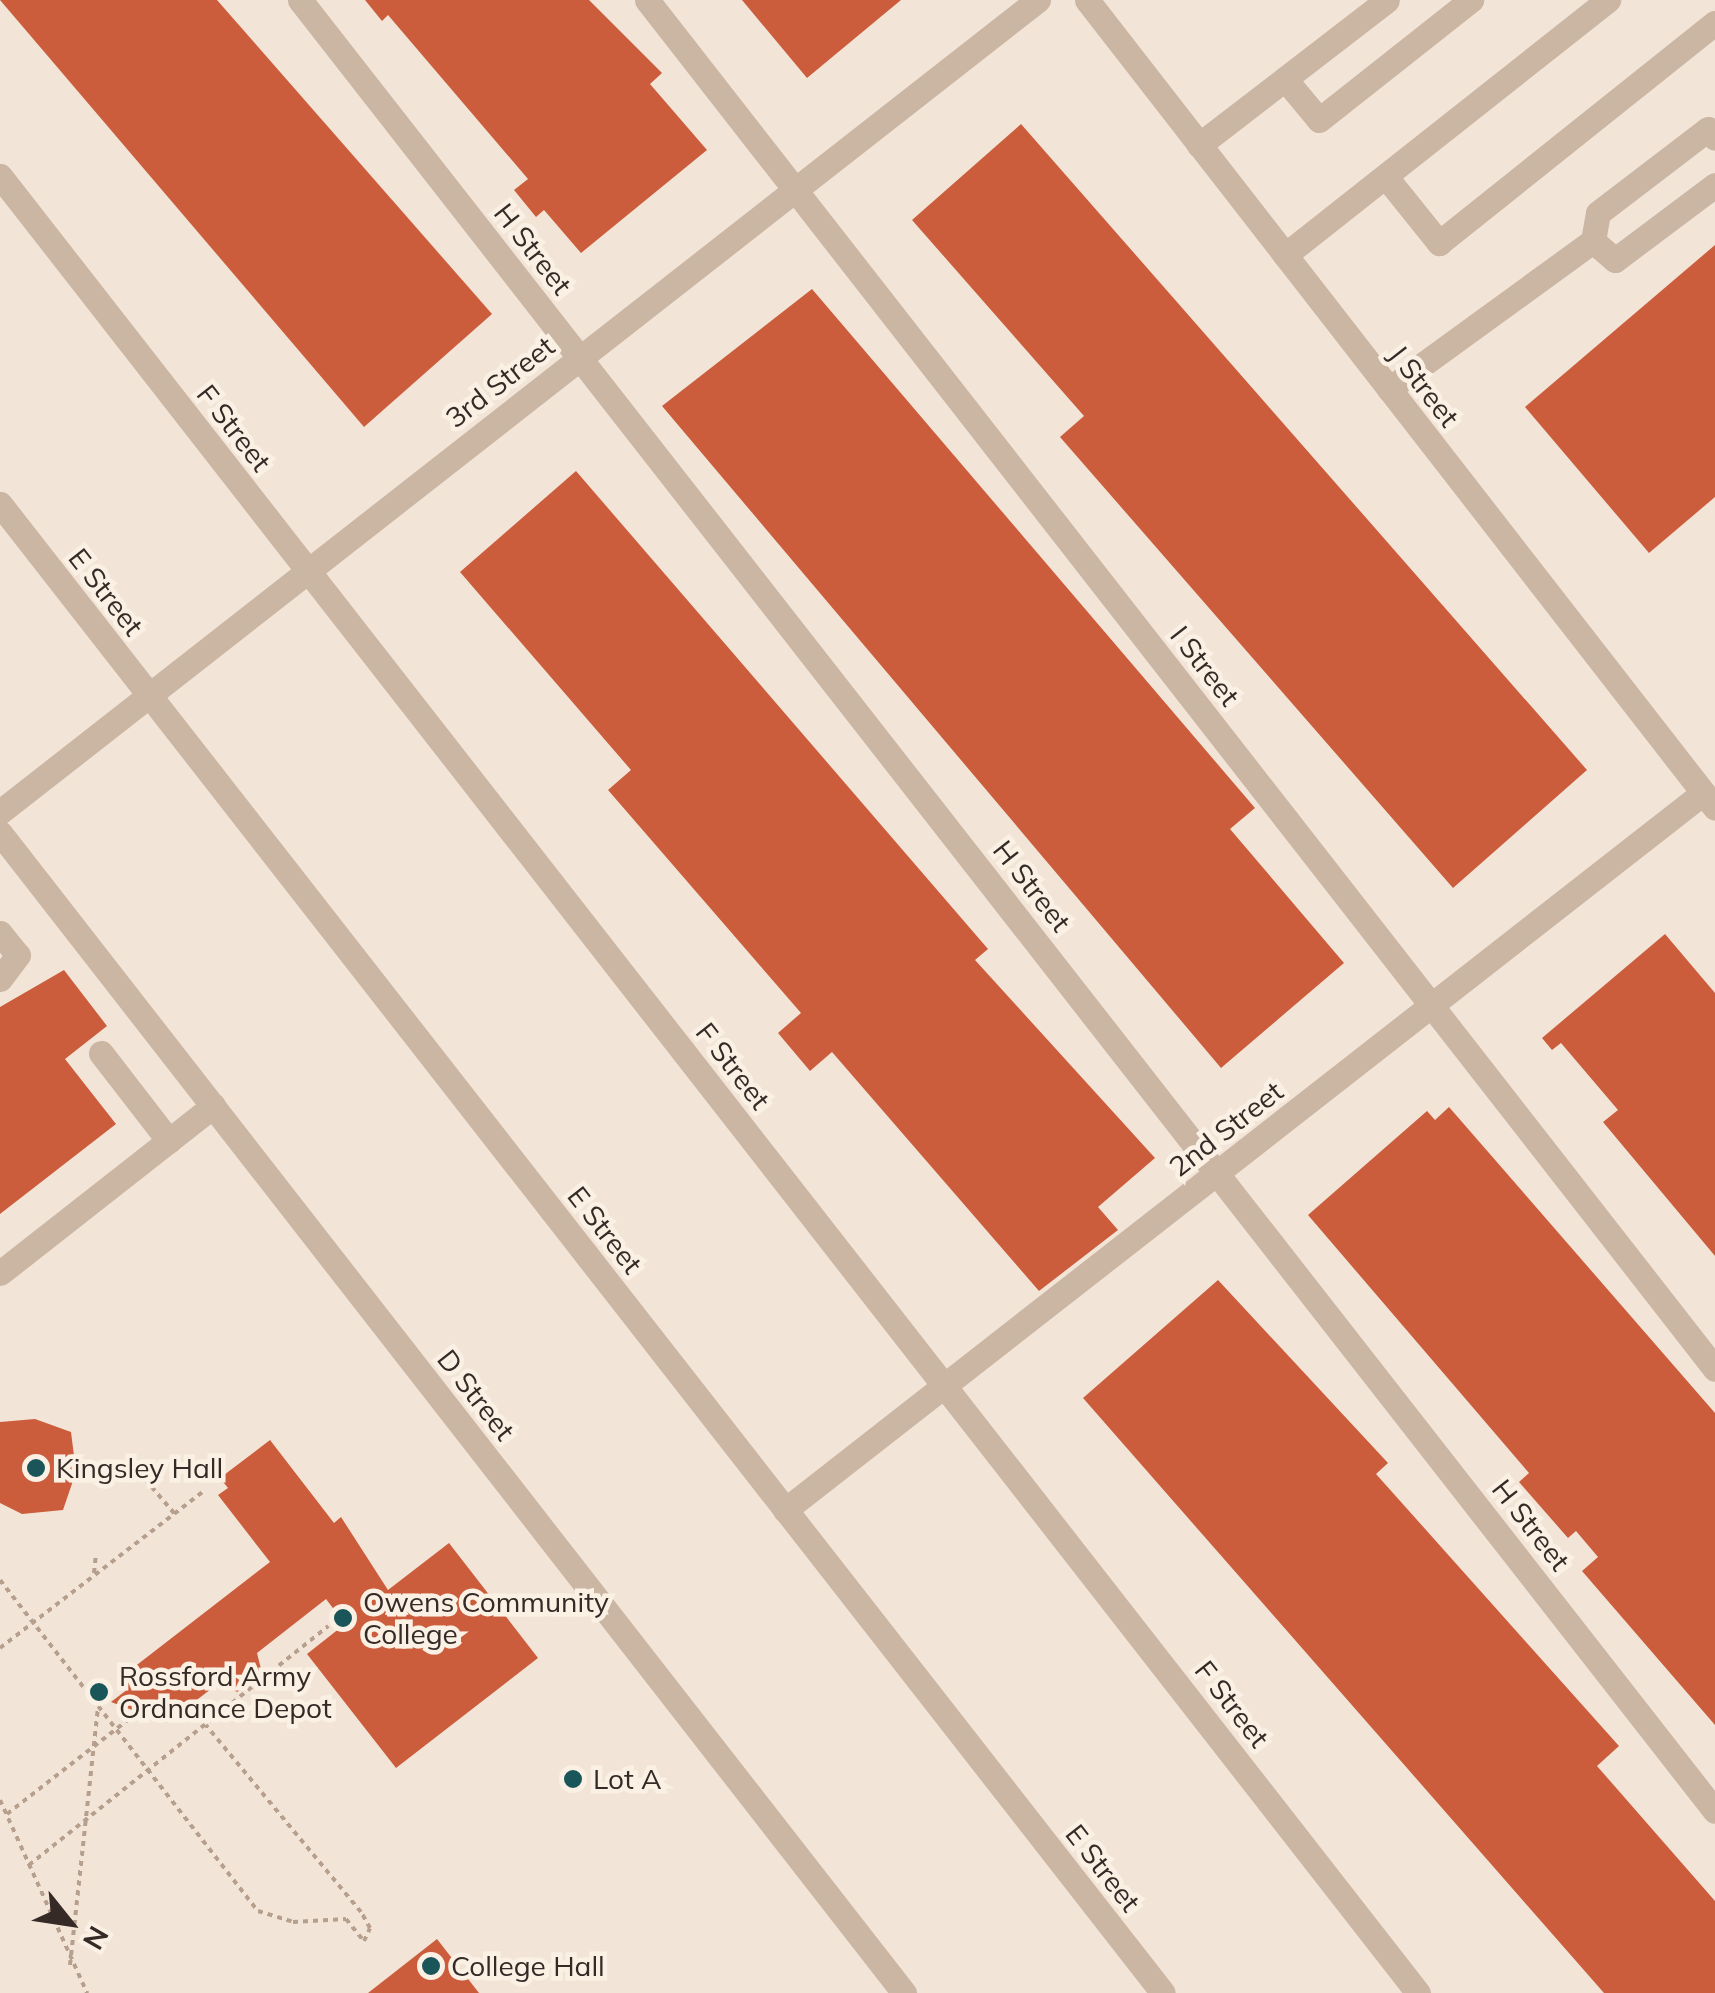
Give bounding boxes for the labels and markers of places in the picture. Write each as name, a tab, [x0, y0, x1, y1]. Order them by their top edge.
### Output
place label: Kingsley Hall	[56, 1451, 223, 1485]
marker: Kingsley Hall	[25, 1457, 47, 1479]
place label: Owens Community College	[363, 1585, 609, 1651]
marker: Owens Community College	[332, 1607, 354, 1629]
place label: Rossford Army Ordnance Depot	[119, 1659, 332, 1725]
marker: Rossford Army Ordnance Depot	[88, 1681, 110, 1703]
place label: Lot A	[593, 1762, 662, 1796]
marker: Lot A	[562, 1768, 584, 1790]
place label: College Hall	[451, 1949, 605, 1983]
marker: College Hall	[420, 1955, 442, 1977]

